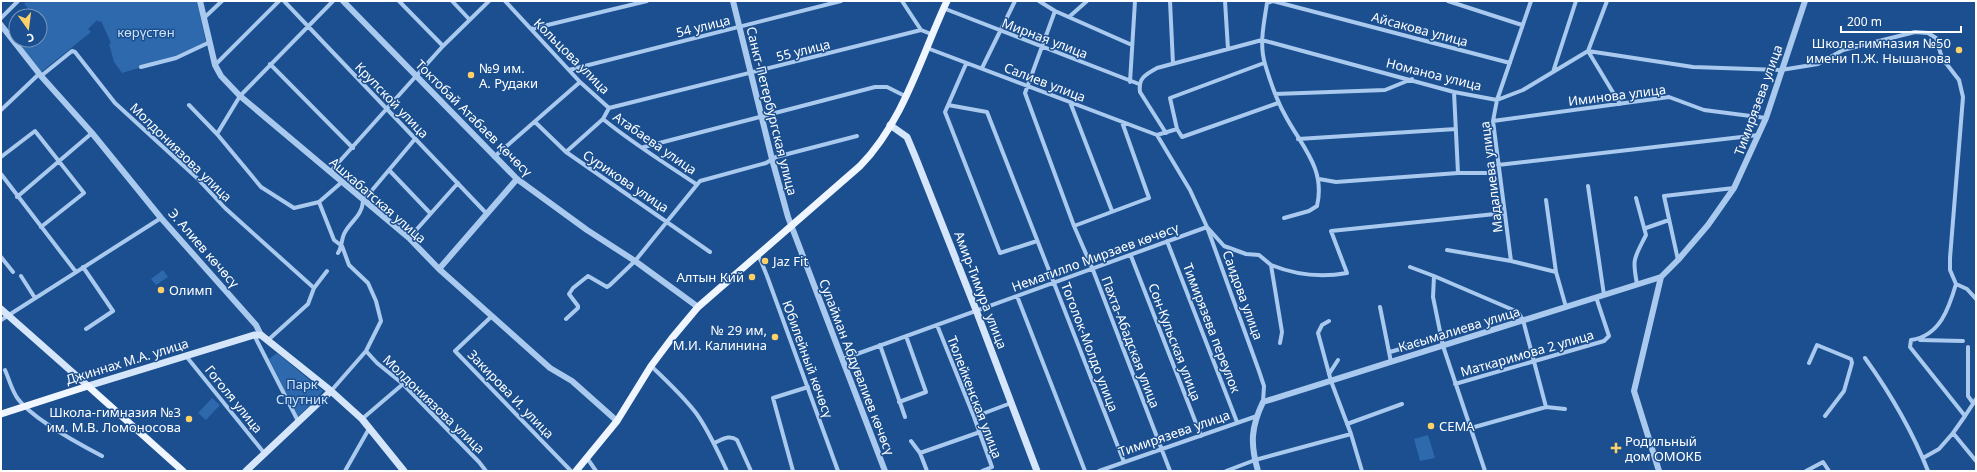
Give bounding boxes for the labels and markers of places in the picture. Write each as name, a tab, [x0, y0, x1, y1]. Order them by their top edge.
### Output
place label: Школа-гимназия №50 имени П.Ж. Нышанова	[1806, 34, 1951, 67]
marker: Школа-гимназия №50 имени П.Ж. Нышанова	[1954, 45, 1964, 55]
place label: №9 им. А. Рудаки	[479, 59, 538, 92]
marker: №9 им. А. Рудаки	[466, 70, 476, 80]
place label: Jaz Fit	[771, 252, 808, 270]
marker: Jaz Fit	[760, 256, 770, 266]
place label: Алтын Кий	[677, 268, 744, 286]
marker: Алтын Кий	[747, 272, 757, 282]
place label: Олимп	[169, 281, 212, 299]
marker: Олимп	[156, 285, 166, 295]
place label: № 29 им, М.И. Калинина	[673, 321, 767, 354]
marker: № 29 им, М.И. Калинина	[770, 332, 780, 342]
place label: Школа-гимназия №3 им. М.В. Ломоносова	[47, 403, 181, 436]
marker: Школа-гимназия №3 им. М.В. Ломоносова	[184, 414, 194, 424]
place label: СЕМА	[1439, 417, 1475, 435]
marker: СЕМА	[1426, 421, 1436, 431]
place label: Родильный дом ОМОКБ	[1625, 432, 1702, 465]
marker: Родильный дом ОМОКБ	[1610, 442, 1622, 454]

